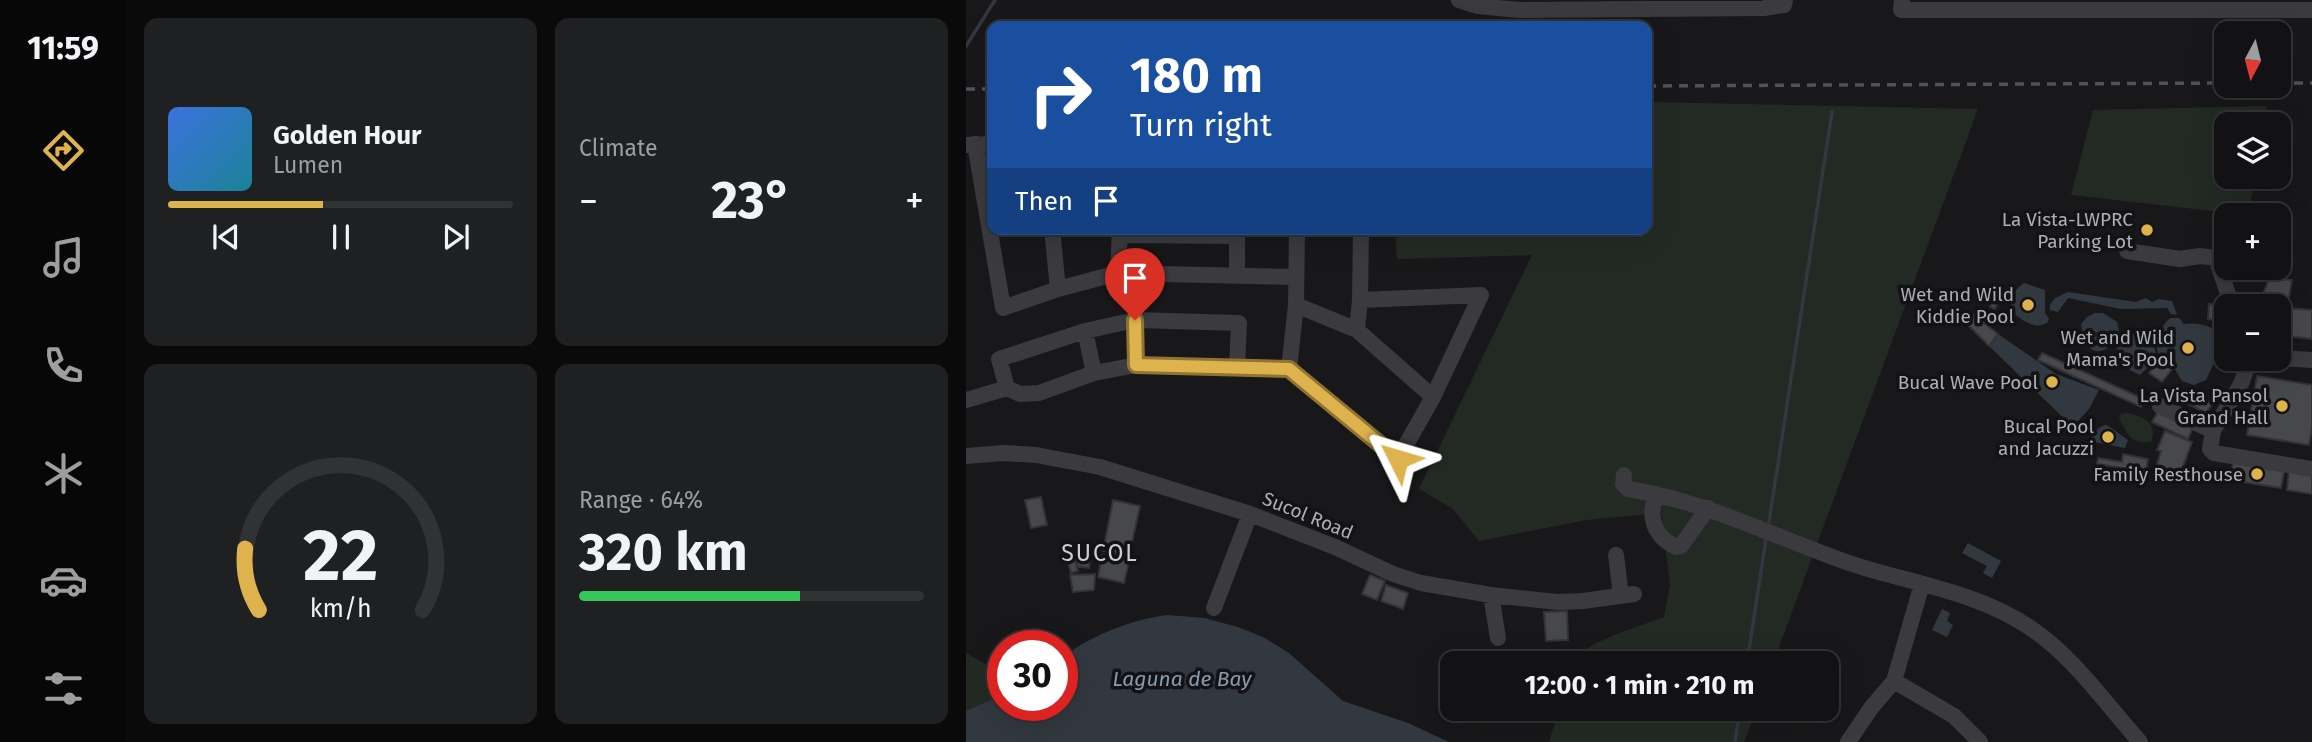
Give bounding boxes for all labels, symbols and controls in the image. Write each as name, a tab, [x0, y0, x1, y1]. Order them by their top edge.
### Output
north arrow	[2214, 21, 2291, 98]
map controls	[2214, 21, 2291, 371]
text: 11:59	[27, 29, 99, 67]
text: 180 m	[1130, 46, 1263, 105]
icon: right	[1015, 49, 1106, 140]
text: Turn right	[1130, 106, 1272, 144]
button: layers	[2214, 112, 2291, 189]
text: Golden Hour	[273, 120, 421, 151]
icon: directions	[39, 126, 88, 175]
text: Climate	[579, 134, 658, 162]
text: Lumen	[273, 151, 343, 179]
text: 23°	[711, 169, 792, 232]
text: −	[579, 178, 598, 224]
text: +	[905, 178, 924, 224]
icon: arrive	[1087, 182, 1125, 220]
text: Then	[1015, 186, 1073, 217]
button: +	[2214, 203, 2291, 280]
place label: La Vista-LWPRC Parking Lot	[2002, 208, 2133, 253]
icon: previous	[207, 218, 245, 256]
icon: pause	[322, 218, 360, 256]
icon: next	[437, 218, 475, 256]
marker: La Vista-LWPRC Parking Lot	[2139, 222, 2155, 238]
icon: music	[39, 233, 88, 282]
pin	[1105, 248, 1165, 320]
icon: arrive	[1116, 259, 1154, 297]
place label: Wet and Wild Kiddie Pool	[1900, 283, 2014, 328]
button: −	[2214, 294, 2291, 371]
marker: Wet and Wild Kiddie Pool	[2020, 297, 2036, 313]
place label: Wet and Wild Mama's Pool	[2060, 326, 2174, 371]
marker: Wet and Wild Mama's Pool	[2180, 340, 2196, 356]
icon: phone	[39, 341, 88, 390]
place label: Bucal Wave Pool	[1898, 371, 2038, 394]
marker: Bucal Wave Pool	[2044, 374, 2060, 390]
place label: La Vista Pansol Grand Hall	[2139, 384, 2268, 429]
marker: La Vista Pansol Grand Hall	[2274, 398, 2290, 414]
place label: Bucal Pool and Jacuzzi	[1998, 415, 2094, 460]
position arrow	[1361, 422, 1435, 496]
marker: Bucal Pool and Jacuzzi	[2100, 429, 2116, 445]
icon: climate	[39, 449, 88, 498]
place label: Family Resthouse	[2093, 463, 2243, 486]
marker: Family Resthouse	[2249, 466, 2265, 482]
text: Range · 64%	[579, 486, 703, 514]
street label: Sucol Road	[1259, 487, 1356, 544]
text: 22	[303, 512, 378, 599]
text: 320 km	[579, 521, 748, 584]
district label: SUCOL	[1061, 539, 1139, 567]
icon: car	[39, 556, 88, 605]
text: km/h	[310, 594, 371, 624]
speed limit sign: 30	[987, 630, 1078, 721]
icon: filters	[39, 664, 88, 713]
water label: Laguna de Bay	[1113, 666, 1252, 692]
text: 12:00 · 1 min · 210 m	[1524, 670, 1755, 701]

